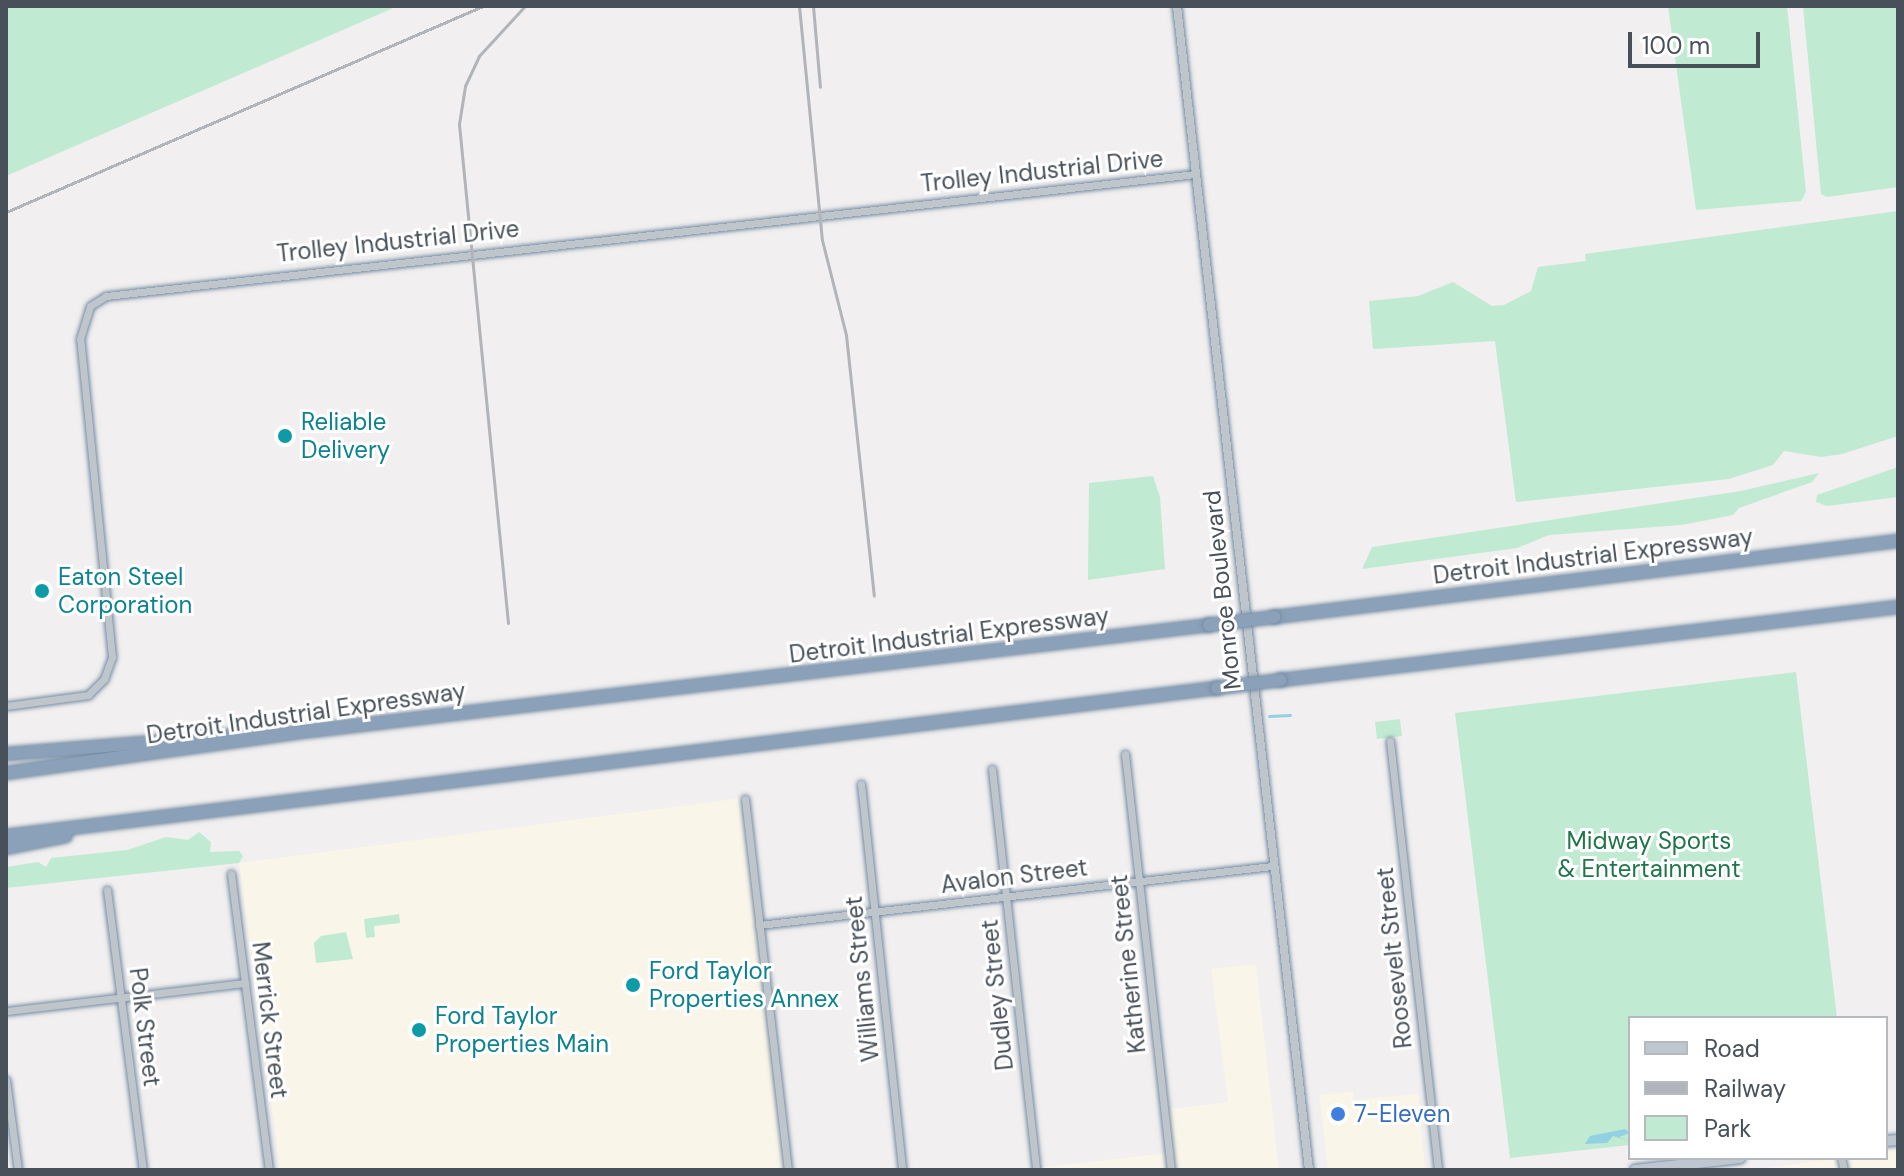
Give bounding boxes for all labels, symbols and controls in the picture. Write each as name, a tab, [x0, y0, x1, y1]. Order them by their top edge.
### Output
scale bar	[1632, 16, 1764, 66]
text: 100 m	[1642, 30, 1710, 61]
street label: Trolley Industrial Drive	[919, 144, 1165, 198]
street label: Trolley Industrial Drive	[275, 214, 521, 268]
place label: Reliable Delivery	[301, 408, 390, 464]
marker: Reliable Delivery	[276, 427, 294, 445]
street label: Monroe Boulevard	[1197, 489, 1247, 691]
street label: Detroit Industrial Expressway	[1431, 522, 1755, 590]
place label: Eaton Steel Corporation	[58, 563, 192, 619]
marker: Eaton Steel Corporation	[33, 582, 51, 600]
street label: Detroit Industrial Expressway	[787, 601, 1111, 669]
street label: Detroit Industrial Expressway	[145, 676, 467, 750]
park label: Midway Sports & Entertainment	[1557, 827, 1741, 883]
street label: Avalon Street	[939, 853, 1089, 899]
street label: Roosevelt Street	[1370, 866, 1418, 1050]
street label: Katherine Street	[1104, 873, 1152, 1055]
street label: Williams Street	[839, 895, 885, 1063]
street label: Dudley Street	[975, 918, 1019, 1072]
street label: Merrick Street	[246, 940, 294, 1100]
place label: Ford Taylor Properties Annex	[649, 957, 839, 1013]
street label: Polk Street	[123, 966, 167, 1088]
marker: Ford Taylor Properties Annex	[624, 976, 642, 994]
place label: Ford Taylor Properties Main	[435, 1002, 609, 1058]
legend	[1628, 1016, 1888, 1160]
marker: Ford Taylor Properties Main	[410, 1021, 428, 1039]
text: Road	[1704, 1033, 1760, 1064]
text: Railway	[1704, 1073, 1786, 1104]
place label: 7-Eleven	[1354, 1100, 1451, 1128]
marker: 7-Eleven	[1329, 1105, 1347, 1123]
text: Park	[1704, 1113, 1751, 1144]

